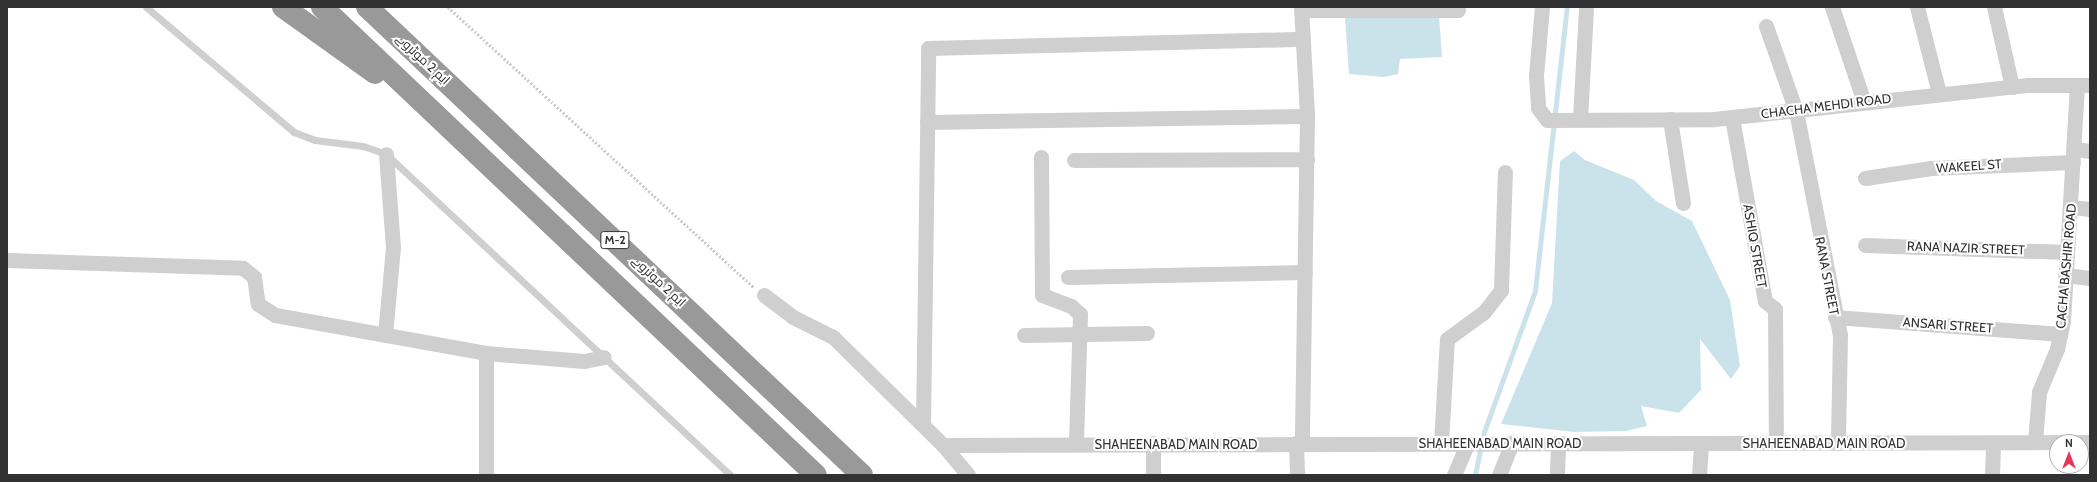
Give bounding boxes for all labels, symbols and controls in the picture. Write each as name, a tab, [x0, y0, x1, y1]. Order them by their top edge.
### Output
street label: ایم 2 موٹروے	[393, 30, 453, 88]
street label: CHACHA MEHDI ROAD	[1760, 90, 1892, 122]
street label: WAKEEL ST	[1936, 156, 2002, 176]
street label: ASHIQ STREET	[1740, 203, 1770, 289]
street label: CACHA BASHIR ROAD	[2053, 203, 2079, 329]
road number: M-2	[600, 230, 630, 250]
street label: RANA STREET	[1812, 235, 1842, 317]
street label: RANA NAZIR STREET	[1907, 238, 2025, 258]
street label: ایم 2 موٹروے	[629, 252, 689, 310]
street label: ANSARI STREET	[1902, 314, 1994, 336]
north arrow	[2049, 434, 2089, 474]
street label: SHAHEENABAD MAIN ROAD	[1419, 435, 1581, 451]
street label: SHAHEENABAD MAIN ROAD	[1743, 435, 1905, 451]
street label: SHAHEENABAD MAIN ROAD	[1095, 436, 1257, 452]
text: N	[2065, 436, 2073, 450]

